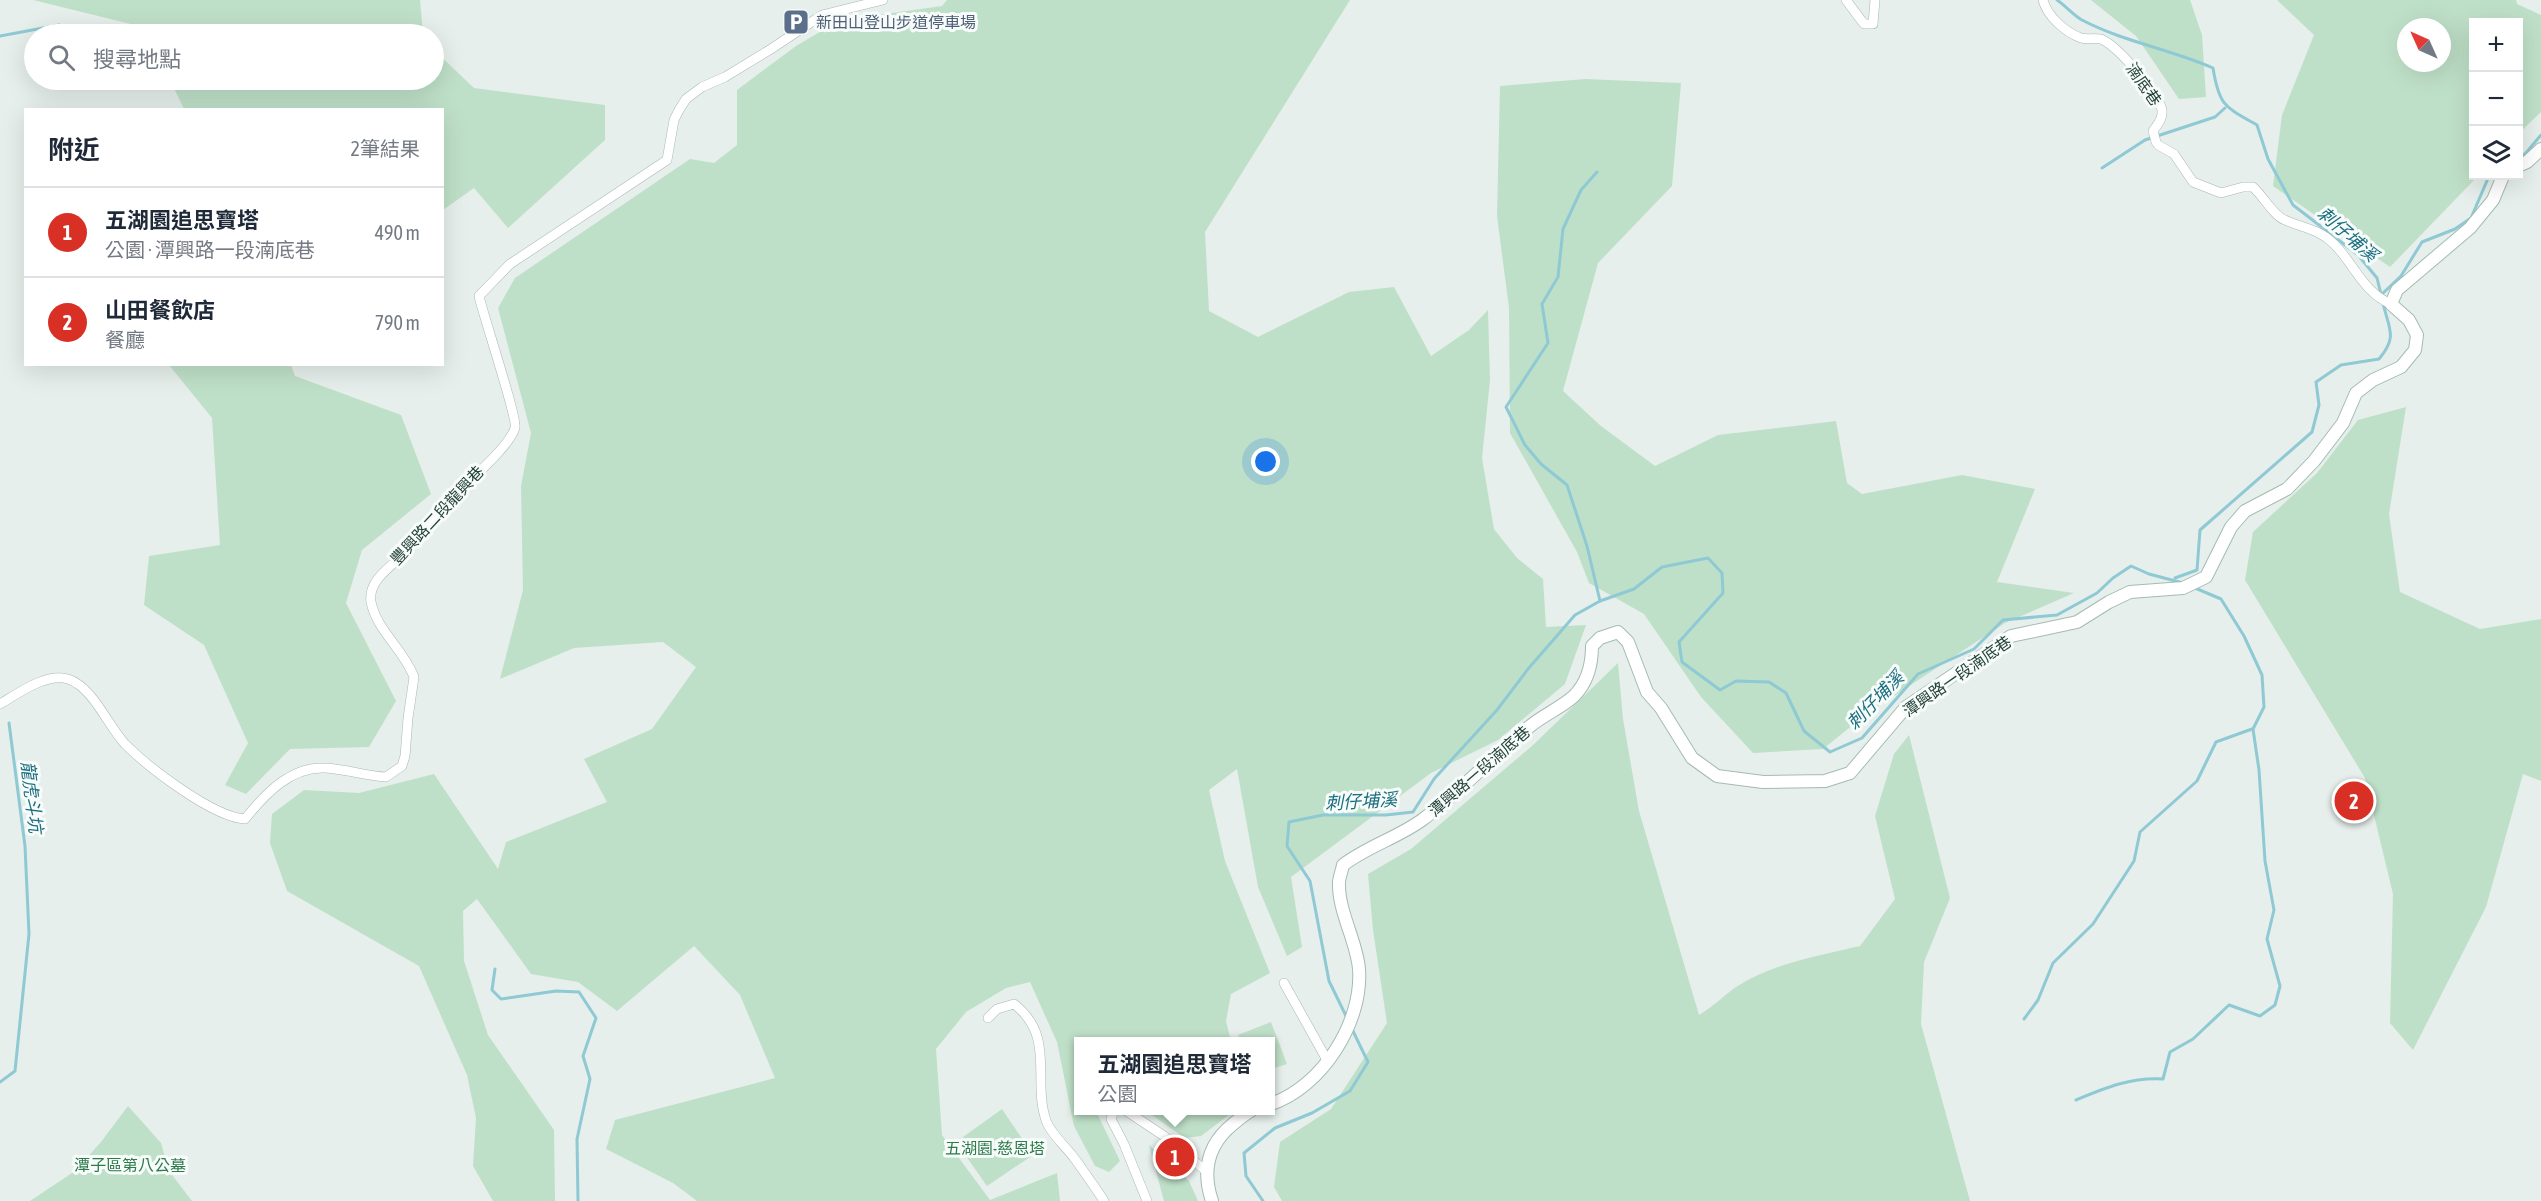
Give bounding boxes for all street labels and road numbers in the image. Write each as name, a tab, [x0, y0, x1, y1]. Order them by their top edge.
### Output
street label: 湳底巷	[2123, 59, 2165, 109]
street label: 豐興路二段龍興巷	[387, 462, 487, 568]
street label: 潭興路一段湳底巷	[1899, 632, 2015, 720]
street label: 潭興路一段湳底巷	[1425, 722, 1533, 820]

